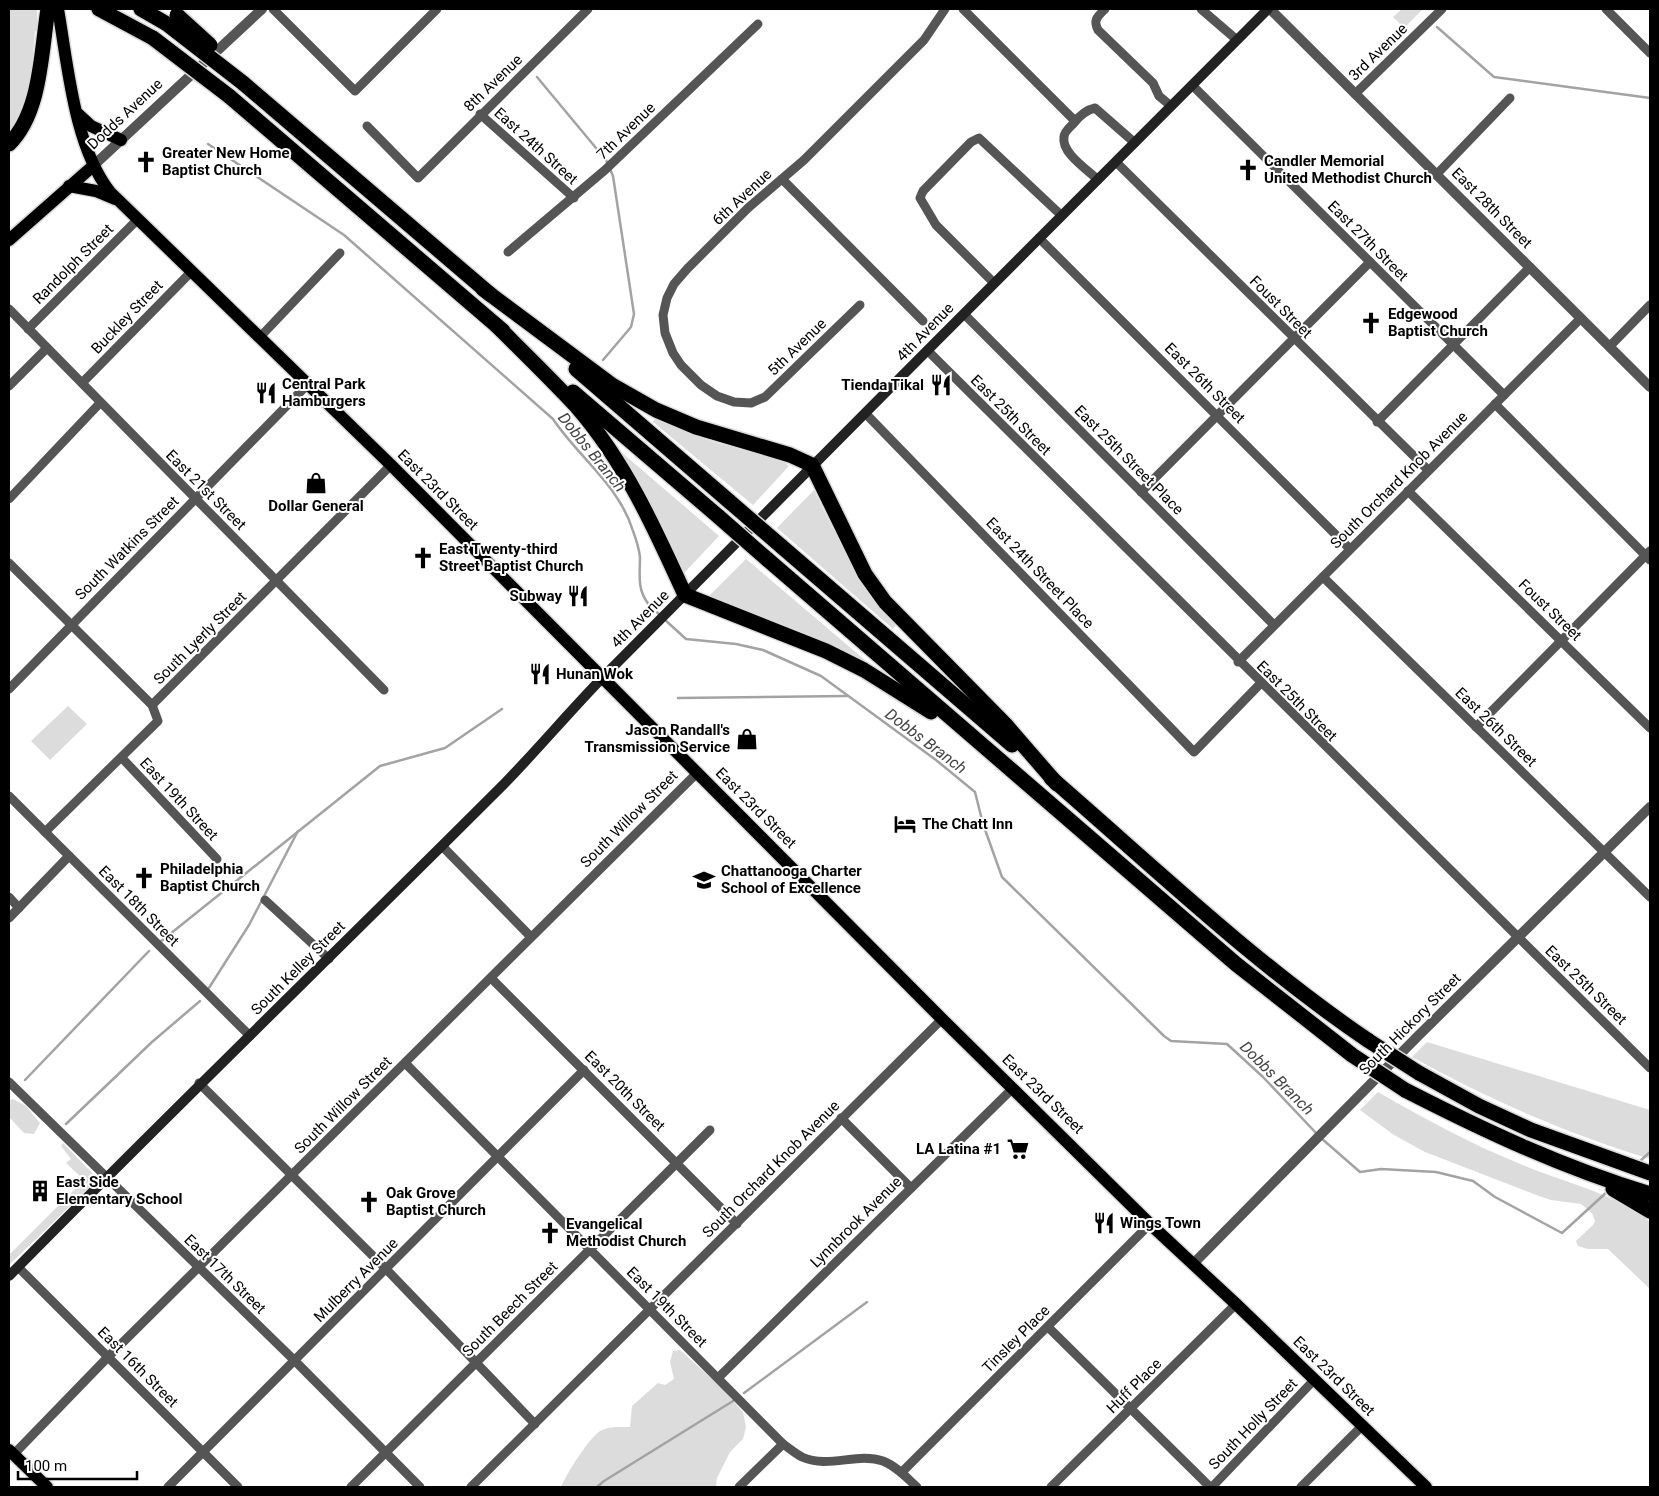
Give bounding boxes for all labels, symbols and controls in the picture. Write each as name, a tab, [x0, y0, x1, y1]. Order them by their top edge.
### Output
street label: 3rd Avenue	[1345, 20, 1411, 84]
street label: 8th Avenue	[460, 51, 526, 115]
street label: Dodds Avenue	[84, 75, 166, 153]
street label: 7th Avenue	[593, 99, 659, 163]
street label: East 24th Street	[490, 104, 582, 188]
place label: Greater New Home Baptist Church	[162, 144, 290, 179]
church icon: Greater New Home Baptist Church	[133, 149, 159, 175]
place label: Candler Memorial United Methodist Church	[1264, 152, 1432, 187]
church icon: Candler Memorial United Methodist Church	[1235, 157, 1261, 183]
street label: East 28th Street	[1448, 164, 1536, 252]
street label: 6th Avenue	[709, 165, 775, 229]
street label: East 27th Street	[1324, 197, 1412, 285]
street label: Randolph Street	[29, 220, 117, 308]
street label: Foust Street	[1246, 272, 1316, 342]
street label: Buckley Street	[88, 277, 167, 357]
street label: 4th Avenue	[893, 299, 957, 365]
place label: Edgewood Baptist Church	[1388, 305, 1488, 340]
church icon: Edgewood Baptist Church	[1358, 310, 1384, 336]
street label: 5th Avenue	[764, 315, 830, 379]
street label: East 26th Street	[1161, 339, 1249, 427]
street label: East 25th Street	[967, 371, 1055, 459]
restaurant icon: Tienda Tikal	[928, 372, 954, 398]
place label: Central Park Hamburgers	[282, 375, 366, 410]
place label: Tienda Tikal	[841, 376, 924, 394]
restaurant icon: Central Park Hamburgers	[253, 380, 279, 406]
street label: East 25th Street Place	[1071, 402, 1187, 518]
water label: Dobbs Branch	[554, 408, 630, 496]
street label: South Orchard Knob Avenue	[1327, 408, 1471, 552]
street label: East 21st Street	[162, 446, 250, 534]
street label: East 23rd Street	[394, 446, 482, 534]
shop icon: Dollar General	[303, 470, 329, 496]
street label: South Watkins Street	[71, 492, 183, 604]
place label: Dollar General	[268, 497, 364, 515]
street label: East 24th Street Place	[982, 514, 1098, 632]
place label: East Twenty-third Street Baptist Church	[439, 540, 583, 575]
church icon: East Twenty-third Street Baptist Church	[410, 545, 436, 571]
street label: Foust Street	[1515, 575, 1585, 645]
restaurant icon: Subway	[565, 583, 591, 609]
street label: 4th Avenue	[607, 586, 673, 652]
place label: Subway	[509, 587, 562, 605]
street label: South Lyerly Street	[150, 588, 250, 688]
street label: East 25th Street	[1253, 657, 1341, 745]
restaurant icon: Hunan Wok	[527, 661, 553, 687]
place label: Hunan Wok	[556, 665, 634, 683]
street label: East 26th Street	[1451, 684, 1541, 770]
water label: Dobbs Branch	[882, 704, 970, 778]
place label: Jason Randall's Transmission Service	[584, 721, 730, 756]
shop icon: Jason Randall's Transmission Service	[734, 726, 760, 752]
street label: East 19th Street	[136, 754, 222, 844]
street label: East 23rd Street	[712, 764, 800, 852]
street label: South Willow Street	[577, 767, 681, 871]
hotel icon: The Chatt Inn	[892, 811, 918, 837]
place label: The Chatt Inn	[922, 815, 1013, 833]
place label: Philadelphia Baptist Church	[160, 860, 260, 895]
street label: East 18th Street	[95, 862, 183, 950]
place label: Chattanooga Charter School of Excellence	[721, 862, 862, 897]
church icon: Philadelphia Baptist Church	[131, 865, 157, 891]
school or university icon: Chattanooga Charter School of Excellence	[691, 867, 717, 893]
street label: South Kelley Street	[247, 917, 349, 1019]
street label: East 25th Street	[1541, 942, 1631, 1028]
street label: South Hickory Street	[1355, 969, 1465, 1079]
water label: Dobbs Branch	[1236, 1037, 1318, 1119]
street label: East 20th Street	[581, 1047, 669, 1135]
street label: East 23rd Street	[998, 1050, 1088, 1138]
street label: South Willow Street	[291, 1053, 395, 1157]
street label: South Orchard Knob Avenue	[699, 1097, 843, 1241]
supermarket icon: LA Latina #1	[1005, 1136, 1031, 1162]
place label: LA Latina #1	[916, 1140, 1001, 1158]
place label: East Side Elementary School	[56, 1173, 182, 1208]
street label: Lynnbrook Avenue	[807, 1173, 905, 1271]
building icon: East Side Elementary School	[27, 1178, 53, 1204]
place label: Oak Grove Baptist Church	[386, 1184, 486, 1219]
church icon: Oak Grove Baptist Church	[356, 1189, 382, 1215]
restaurant icon: Wings Town	[1091, 1210, 1117, 1236]
place label: Wings Town	[1120, 1214, 1201, 1232]
place label: Evangelical Methodist Church	[566, 1215, 686, 1250]
church icon: Evangelical Methodist Church	[537, 1220, 563, 1246]
street label: East 17th Street	[180, 1231, 270, 1317]
street label: Mulberry Avenue	[310, 1234, 402, 1326]
street label: South Beech Street	[459, 1258, 561, 1360]
street label: East 19th Street	[623, 1263, 711, 1351]
street label: Tinsley Place	[979, 1301, 1054, 1376]
street label: East 16th Street	[94, 1323, 182, 1411]
street label: East 23rd Street	[1289, 1332, 1379, 1420]
street label: Huff Place	[1103, 1355, 1165, 1417]
street label: South Holly Street	[1205, 1375, 1301, 1473]
scale bar	[18, 1448, 136, 1480]
text: 100 m	[25, 1457, 67, 1475]

